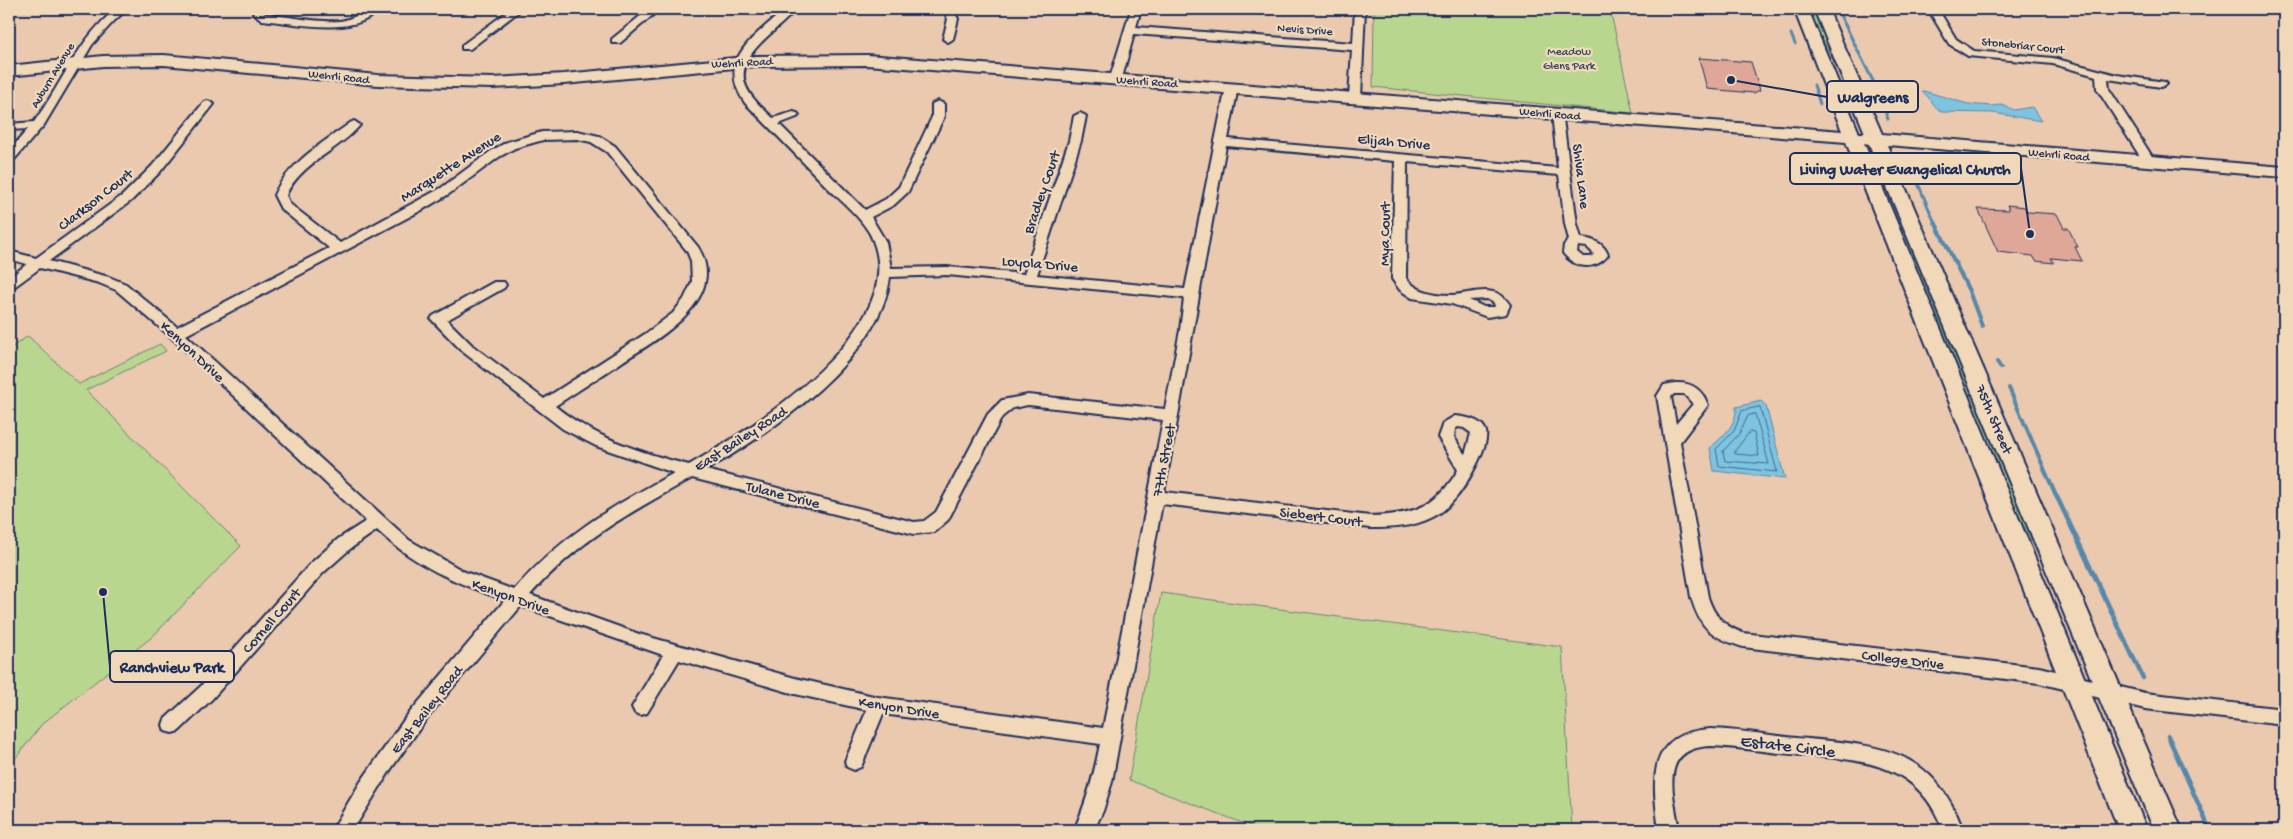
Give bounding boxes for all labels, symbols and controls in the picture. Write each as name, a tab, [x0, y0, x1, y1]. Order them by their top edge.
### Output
street label: Nevis Drive	[1277, 22, 1334, 40]
street label: Stonebriar Court	[1981, 36, 2066, 58]
street label: Auburn Avenue	[29, 40, 79, 111]
park label: Meadow Glens Park	[1543, 46, 1597, 74]
street label: Wehrli Road	[711, 55, 774, 73]
street label: Wehrli Road	[308, 68, 371, 88]
street label: Wehrli Road	[1116, 74, 1179, 92]
callout: Walgreens	[1827, 81, 1918, 112]
text: Walgreens	[1837, 90, 1910, 109]
street label: Wehrli Road	[1519, 105, 1582, 125]
street label: Marquette Avenue	[397, 128, 505, 207]
street label: Elijah Drive	[1357, 131, 1431, 155]
street label: Shiva Lane	[1567, 143, 1593, 210]
street label: Wehrli Road	[2028, 146, 2091, 166]
street label: Bradley Court	[1020, 147, 1066, 237]
callout: Living Water Evangelical Church	[1790, 153, 2021, 184]
text: Living Water Evangelical Church	[1799, 162, 2011, 181]
street label: Clarkson Court	[55, 165, 139, 235]
street label: Mya Court	[1376, 200, 1396, 266]
street label: Loyola Drive	[1001, 253, 1079, 277]
street label: Kenyon Drive	[156, 318, 228, 387]
street label: 75th Street	[1970, 382, 2017, 459]
street label: East Bailey Road	[691, 402, 792, 476]
street label: 77th Street	[1149, 421, 1181, 499]
street label: Tulane Drive	[743, 478, 822, 514]
street label: Siebert Court	[1278, 504, 1365, 532]
street label: Kenyon Drive	[469, 575, 552, 620]
street label: Cornell Court	[239, 584, 307, 658]
street label: College Drive	[1861, 647, 1945, 675]
callout: Ranchview Park	[110, 651, 234, 682]
text: Ranchview Park	[119, 660, 226, 679]
street label: East Bailey Road	[388, 662, 468, 758]
street label: Kenyon Drive	[857, 694, 941, 724]
street label: Estate Circle	[1739, 731, 1837, 764]

